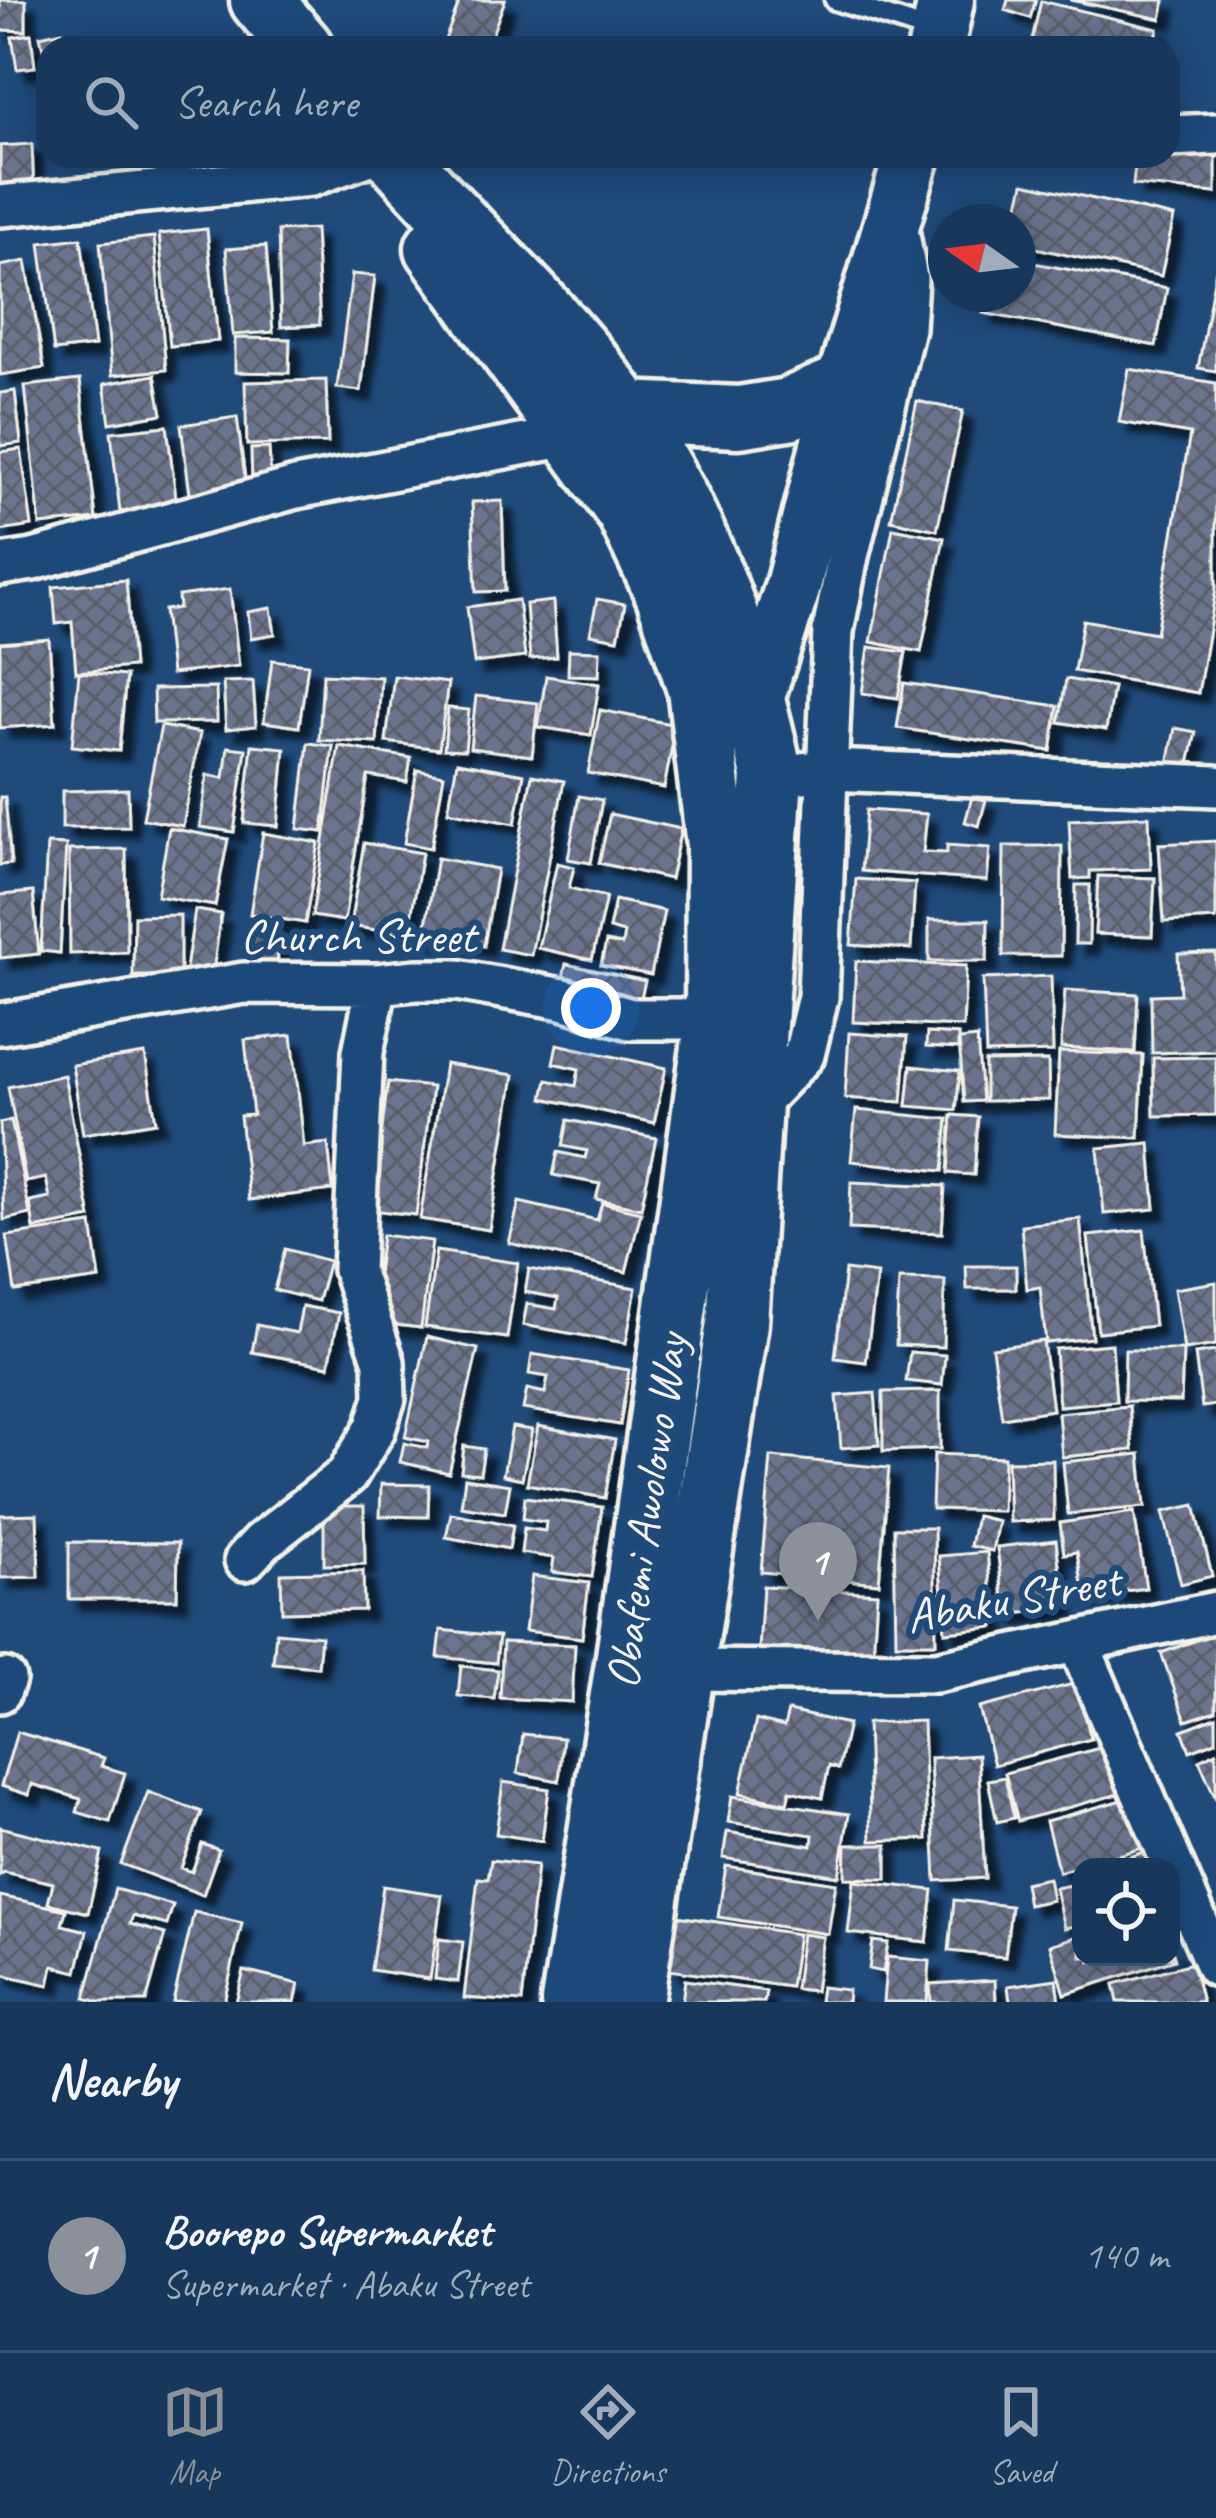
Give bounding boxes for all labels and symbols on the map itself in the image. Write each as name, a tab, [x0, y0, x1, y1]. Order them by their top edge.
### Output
north arrow	[928, 204, 1036, 312]
street label: Church Street	[240, 906, 480, 966]
your location	[561, 978, 621, 1038]
street label: Obafemi Awolowo Way	[591, 1326, 701, 1692]
pin: 1	[779, 1522, 857, 1621]
street label: Abaku Street	[901, 1549, 1129, 1646]

